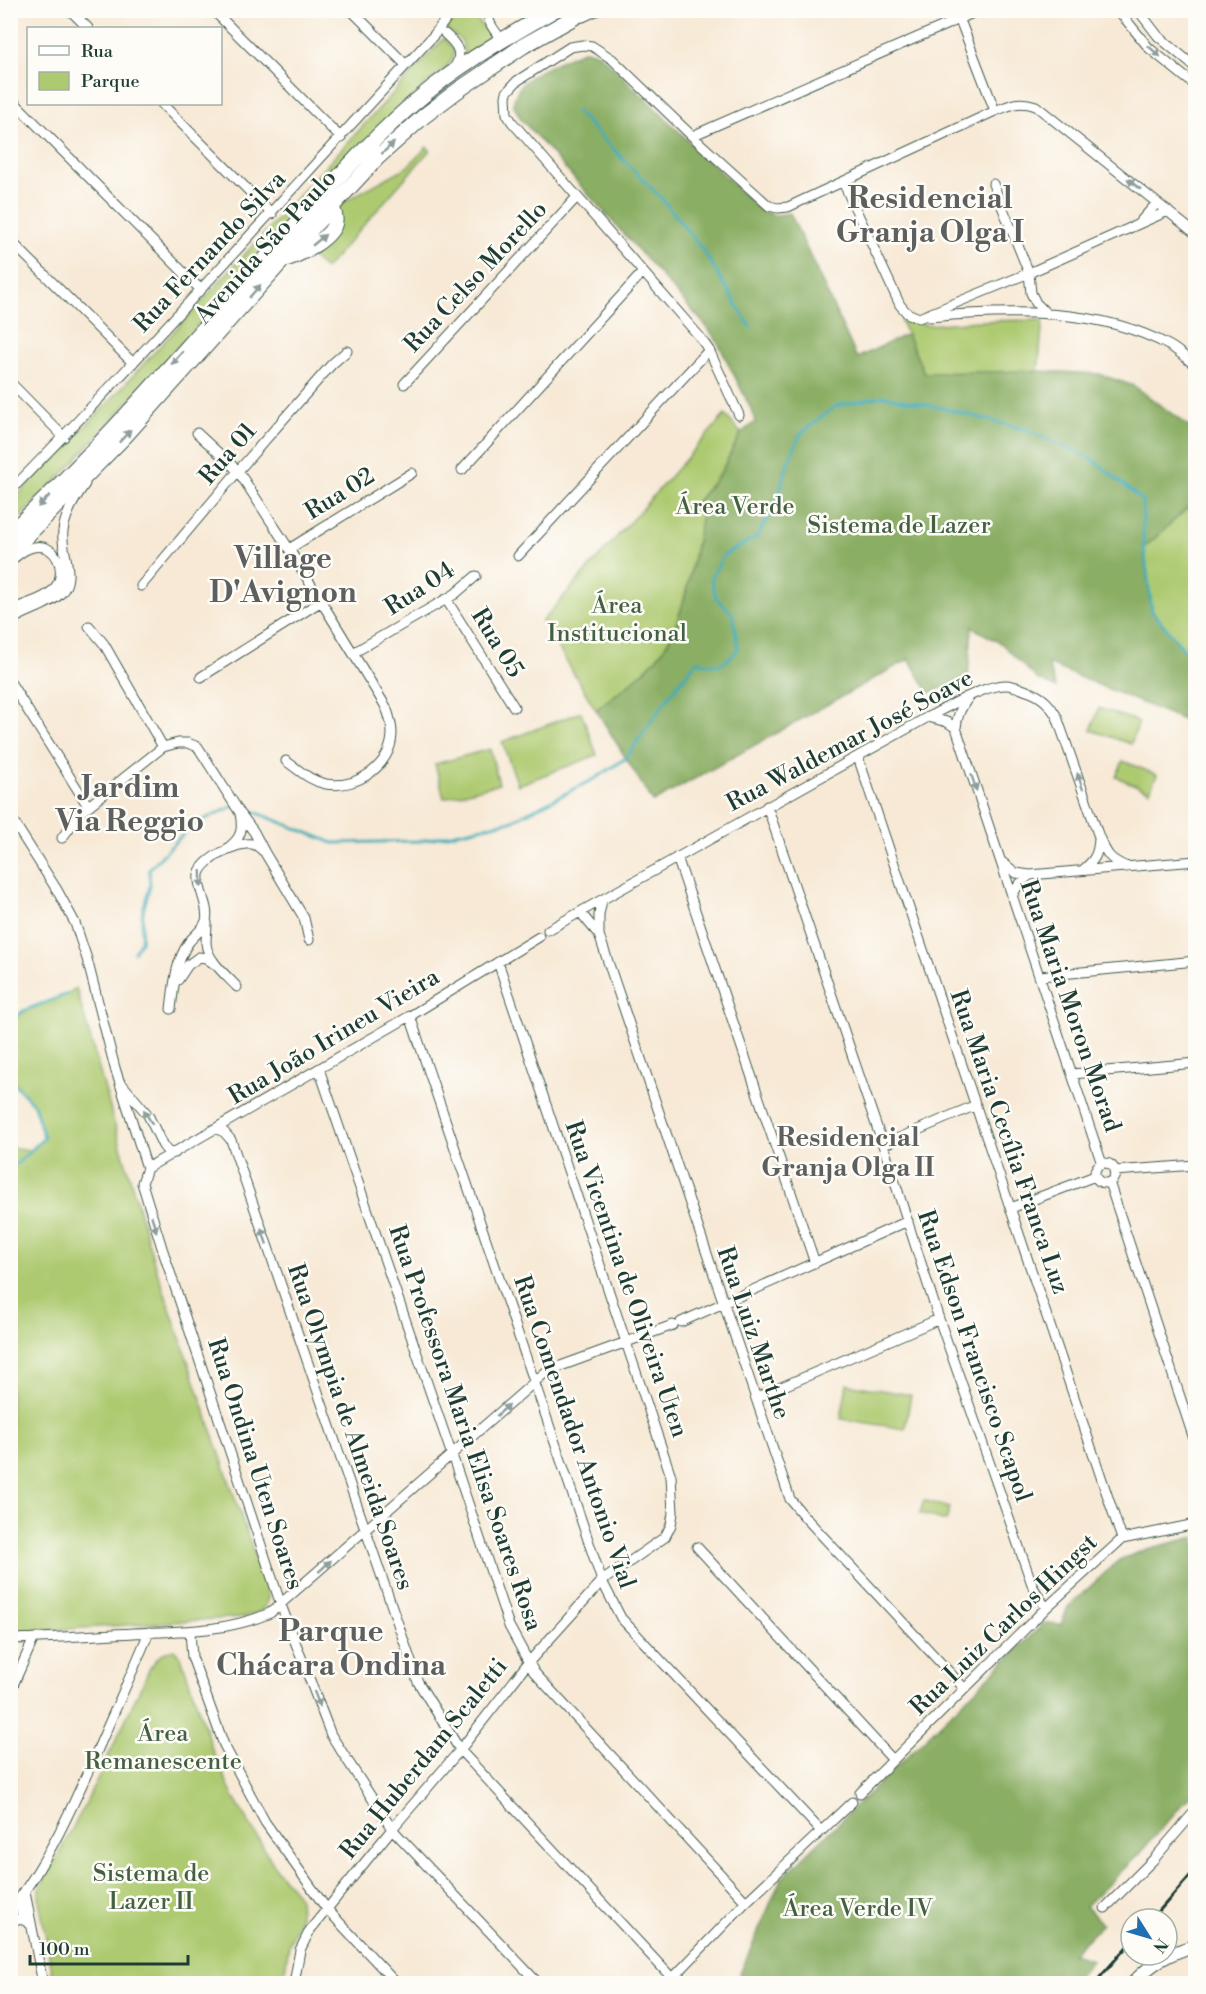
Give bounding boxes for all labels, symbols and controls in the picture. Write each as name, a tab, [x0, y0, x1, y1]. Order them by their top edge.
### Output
legend	[27, 27, 222, 105]
text: Rua	[81, 40, 114, 63]
one-way arrow	[1146, 44, 1161, 57]
text: Parque	[81, 70, 140, 93]
one-way arrow	[380, 142, 395, 155]
street label: Avenida São Paulo	[188, 163, 343, 331]
street label: Rua Fernando Silva	[127, 164, 293, 339]
one-way arrow	[1126, 178, 1141, 190]
district label: Residencial Granja Olga I	[836, 180, 1025, 252]
street label: Rua Celso Morello	[398, 195, 554, 359]
one-way arrow	[311, 234, 327, 247]
one-way arrow	[248, 284, 261, 299]
one-way arrow	[171, 350, 184, 365]
street label: Rua 01	[193, 416, 264, 491]
one-way arrow	[117, 429, 131, 443]
street label: Rua 02	[300, 461, 380, 527]
park label: Área Verde	[674, 491, 795, 522]
one-way arrow	[37, 493, 51, 508]
park label: Sistema de Lazer	[807, 511, 991, 541]
district label: Village D'Avignon	[209, 540, 357, 612]
street label: Rua 04	[379, 555, 461, 623]
park label: Área Institucional	[547, 590, 687, 649]
street label: Rua 05	[464, 603, 530, 683]
street label: Rua Waldemar José Soave	[721, 663, 979, 819]
district label: Jardim Via Reggio	[55, 769, 204, 841]
one-way arrow	[1074, 772, 1084, 790]
one-way arrow	[970, 774, 979, 792]
one-way arrow	[196, 870, 205, 889]
street label: Rua Maria Moron Morad	[1013, 876, 1127, 1136]
street label: Rua João Irineu Vieira	[223, 962, 446, 1112]
street label: Rua Maria Cecília Franca Luz	[943, 986, 1075, 1298]
one-way arrow	[143, 1109, 154, 1125]
street label: Rua Vicentina de Oliveira Uten	[558, 1117, 694, 1441]
district label: Residencial Granja Olga II	[761, 1122, 935, 1184]
street label: Rua Edson Francisco Scapol	[910, 1206, 1038, 1506]
one-way arrow	[150, 1215, 159, 1233]
street label: Rua Professora Maria Elisa Soares Rosa	[381, 1221, 549, 1636]
one-way arrow	[259, 1227, 269, 1245]
street label: Rua Luiz Marthe	[709, 1243, 797, 1423]
street label: Rua Olympia de Almeida Soares	[280, 1260, 420, 1594]
street label: Rua Comendador Antonio Vial	[506, 1272, 642, 1592]
street label: Rua Ondina Uten Soares	[200, 1335, 310, 1593]
one-way arrow	[495, 1404, 510, 1417]
street label: Rua Luiz Carlos Hingst	[904, 1527, 1104, 1722]
one-way arrow	[317, 1559, 332, 1573]
district label: Parque Chácara Ondina	[216, 1613, 447, 1685]
street label: Rua Huberdam Scaletti	[334, 1652, 514, 1866]
one-way arrow	[312, 1690, 322, 1708]
park label: Área Remanescente	[84, 1718, 242, 1777]
park label: Sistema de Lazer II	[93, 1859, 209, 1917]
park label: Área Verde IV	[782, 1893, 934, 1924]
north arrow	[1119, 1907, 1179, 1967]
scale bar	[30, 1928, 188, 1966]
text: N	[1148, 1934, 1172, 1957]
text: 100 m	[39, 1938, 90, 1961]

